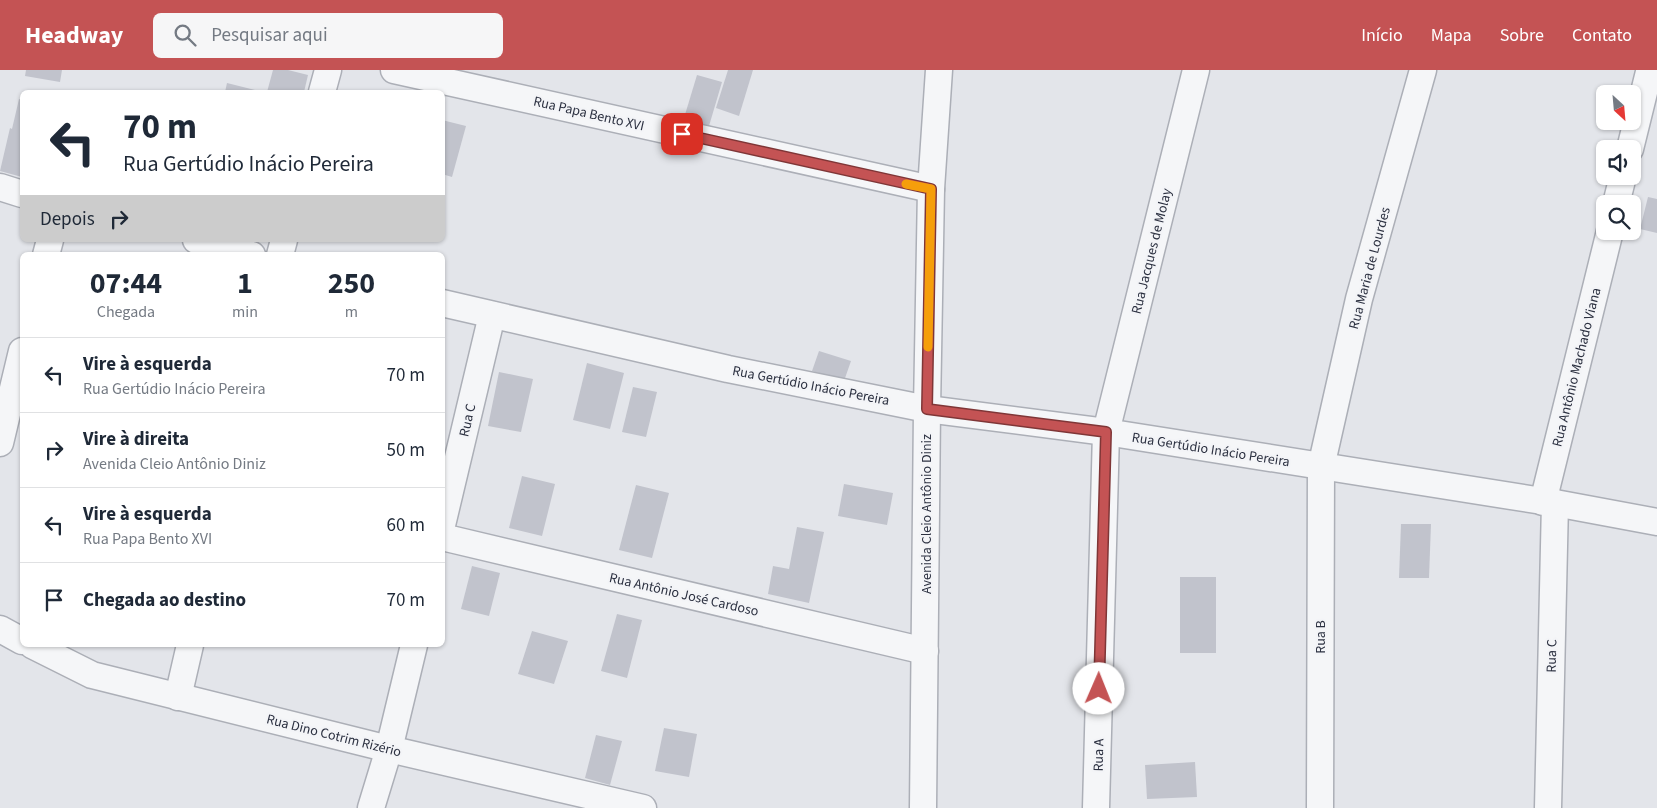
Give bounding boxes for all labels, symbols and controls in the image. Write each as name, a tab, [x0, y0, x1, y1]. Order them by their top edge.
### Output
search box	[153, 13, 503, 58]
text: Headway	[25, 18, 123, 53]
icon: search	[171, 21, 199, 49]
text: Pesquisar aqui	[211, 22, 328, 49]
text: Início	[1361, 23, 1403, 48]
text: Mapa	[1431, 23, 1472, 48]
text: Sobre	[1500, 23, 1544, 48]
text: Contato	[1572, 23, 1632, 48]
north arrow	[1596, 85, 1641, 130]
map controls	[1596, 85, 1641, 240]
street label: Rua Papa Bento XVI	[531, 92, 646, 136]
text: 70 m	[123, 102, 197, 152]
icon: left	[40, 110, 105, 175]
pin	[661, 113, 703, 155]
icon: arrive	[668, 120, 696, 148]
button: sound	[1596, 140, 1641, 185]
text: Rua Gertúdio Inácio Pereira	[123, 148, 374, 180]
street label: Rua Jacques de Molay	[1127, 186, 1177, 316]
button: search	[1596, 195, 1641, 240]
icon: right	[105, 205, 133, 233]
street label: Rua Maria de Lourdes	[1344, 205, 1396, 331]
text: Depois	[40, 206, 95, 233]
text: 07:44	[90, 262, 162, 305]
text: 1	[237, 262, 253, 305]
text: 250	[328, 262, 375, 305]
street label: Rua Antônio Machado Viana	[1548, 286, 1606, 449]
text: Chegada	[97, 301, 155, 323]
text: min	[232, 301, 258, 323]
text: m	[345, 301, 358, 323]
text: Vire à esquerda	[83, 351, 212, 378]
icon: left	[40, 361, 68, 389]
street label: Rua Gertúdio Inácio Pereira	[731, 361, 891, 411]
text: 70 m	[387, 362, 425, 389]
text: Rua Gertúdio Inácio Pereira	[83, 378, 265, 400]
street label: Rua C	[454, 402, 481, 439]
text: Vire à direita	[83, 426, 189, 453]
street label: Rua Gertúdio Inácio Pereira	[1130, 428, 1291, 472]
street label: Avenida Cleio Antônio Diniz	[917, 434, 937, 594]
icon: right	[40, 436, 68, 464]
text: 50 m	[387, 437, 425, 464]
text: Avenida Cleio Antônio Diniz	[83, 453, 266, 475]
text: Vire à esquerda	[83, 501, 212, 528]
icon: left	[40, 511, 68, 539]
text: 60 m	[387, 512, 425, 539]
text: Rua Papa Bento XVI	[83, 528, 212, 550]
street label: Rua Antônio José Cardoso	[607, 568, 760, 622]
icon: arrive	[40, 586, 68, 614]
text: Chegada ao destino	[83, 587, 246, 614]
text: 70 m	[387, 587, 425, 614]
street label: Rua B	[1311, 620, 1331, 654]
street label: Rua C	[1542, 639, 1562, 673]
position arrow	[1072, 662, 1124, 714]
street label: Rua Dino Cotrim Rizério	[264, 710, 403, 762]
street label: Rua A	[1089, 738, 1109, 772]

